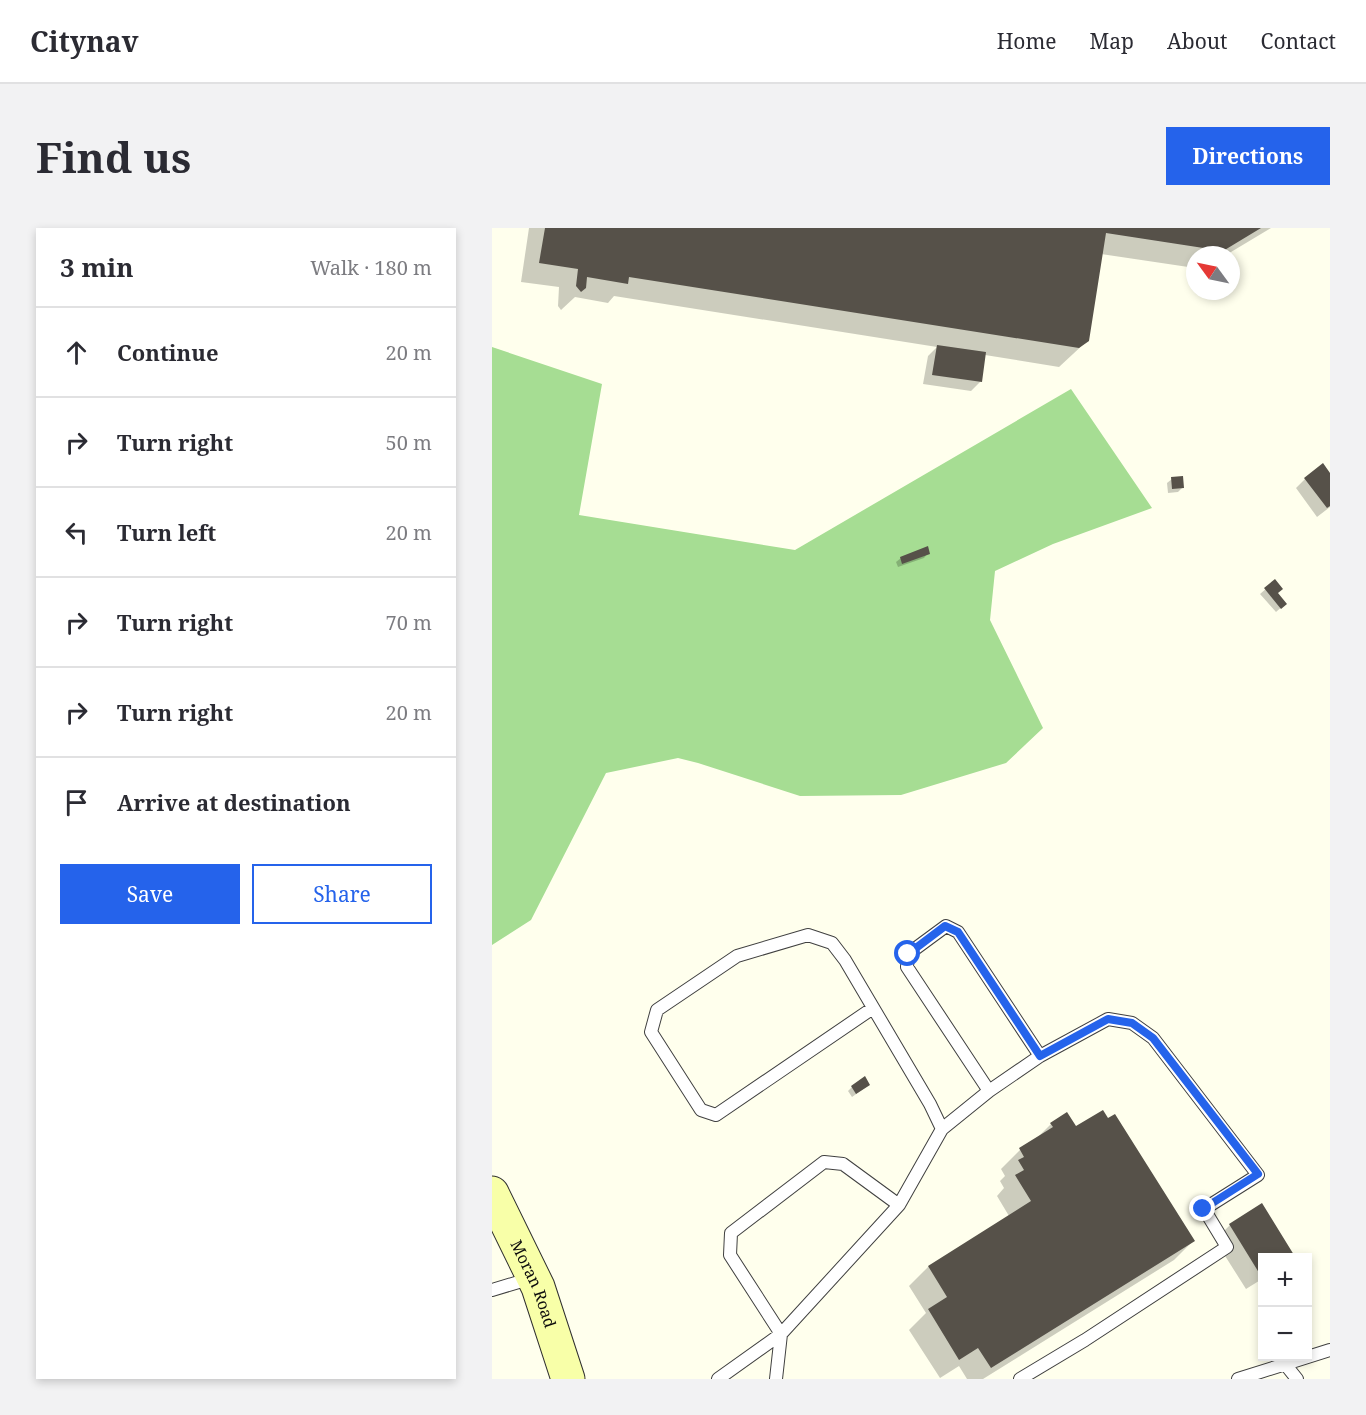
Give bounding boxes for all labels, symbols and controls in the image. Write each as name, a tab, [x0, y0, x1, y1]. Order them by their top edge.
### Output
text: Citynav	[30, 22, 139, 60]
text: Home	[997, 27, 1057, 55]
text: Map	[1090, 27, 1134, 55]
text: About	[1167, 27, 1228, 55]
text: Contact	[1261, 27, 1336, 55]
button: Directions	[1166, 127, 1330, 185]
text: Find us	[36, 128, 191, 185]
north arrow	[1186, 246, 1240, 300]
text: 3 min	[60, 249, 134, 285]
text: Walk · 180 m	[310, 254, 432, 281]
icon: ahead	[60, 336, 93, 369]
text: Continue	[117, 337, 219, 367]
text: 20 m	[386, 339, 432, 366]
icon: right	[60, 426, 93, 459]
text: Turn right	[117, 427, 233, 457]
text: 50 m	[386, 429, 432, 456]
icon: left	[60, 516, 93, 549]
text: Turn left	[117, 517, 216, 547]
text: 20 m	[386, 519, 432, 546]
icon: right	[60, 606, 93, 639]
text: Turn right	[117, 607, 233, 637]
text: 70 m	[386, 609, 432, 636]
icon: right	[60, 696, 93, 729]
text: Turn right	[117, 697, 233, 727]
text: 20 m	[386, 699, 432, 726]
icon: arrive	[60, 786, 93, 819]
text: Arrive at destination	[117, 787, 351, 817]
button: Save	[60, 864, 240, 924]
button: Share	[252, 864, 432, 924]
route start	[894, 940, 920, 966]
route end	[1189, 1195, 1215, 1221]
street label: Moran Road	[506, 1236, 562, 1331]
map controls	[1258, 1253, 1312, 1361]
button: +	[1258, 1253, 1312, 1307]
button: −	[1258, 1307, 1312, 1361]

